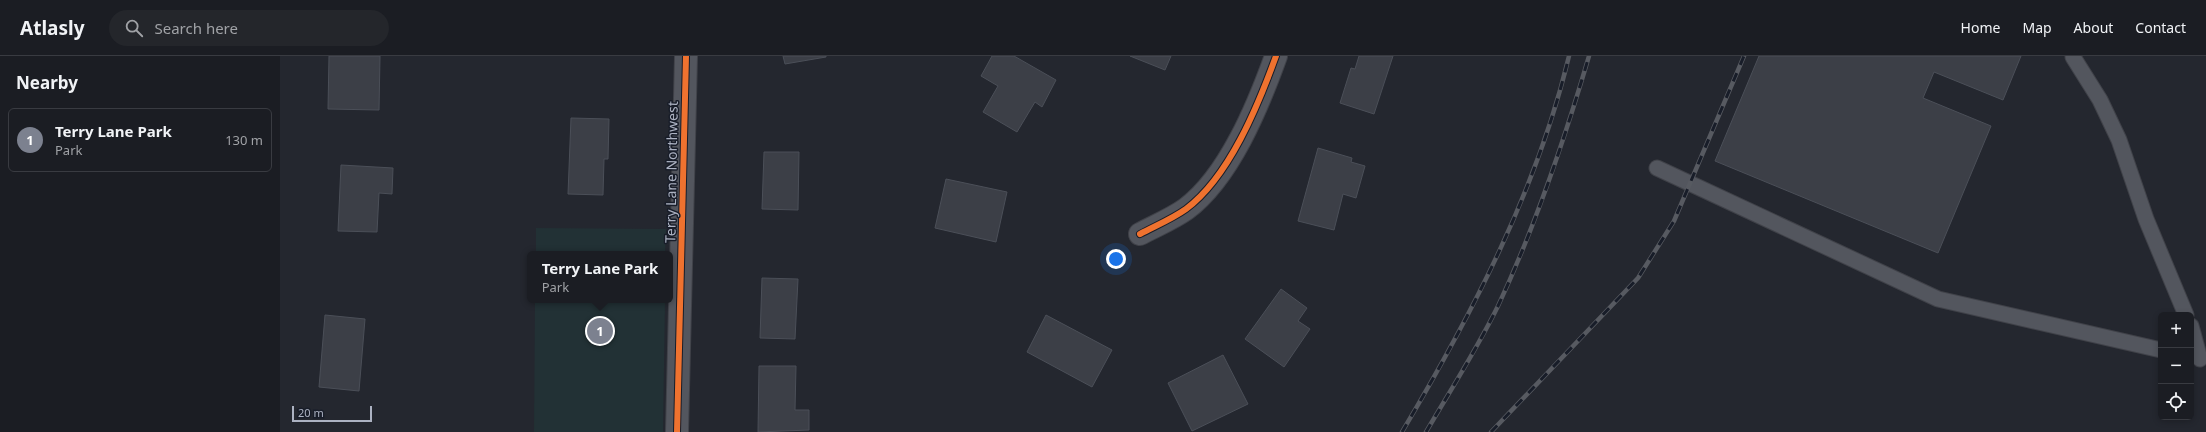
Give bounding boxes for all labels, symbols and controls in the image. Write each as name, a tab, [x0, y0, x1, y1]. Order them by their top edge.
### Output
search box	[109, 10, 389, 46]
text: Atlasly	[20, 15, 85, 41]
icon: search	[123, 17, 145, 39]
text: Search here	[155, 18, 238, 38]
text: Home	[1961, 18, 2000, 37]
text: Map	[2022, 18, 2052, 37]
text: About	[2074, 18, 2113, 37]
text: Contact	[2135, 18, 2186, 37]
text: Nearby	[16, 71, 78, 94]
street label: Terry Lane Northwest	[660, 101, 682, 243]
text: Terry Lane Park	[55, 121, 172, 141]
text: 1	[26, 131, 34, 149]
text: 130 m	[225, 131, 263, 149]
text: Park	[55, 141, 82, 159]
your location	[1106, 249, 1126, 269]
popup	[527, 251, 673, 303]
text: Terry Lane Park	[542, 258, 658, 278]
text: Park	[542, 278, 569, 296]
map controls	[2158, 312, 2194, 420]
button: +	[2158, 312, 2194, 348]
pin: 1	[587, 316, 613, 346]
button: −	[2158, 348, 2194, 384]
button: locate	[2158, 384, 2194, 420]
scale bar	[292, 404, 372, 423]
text: 20 m	[298, 405, 324, 420]

